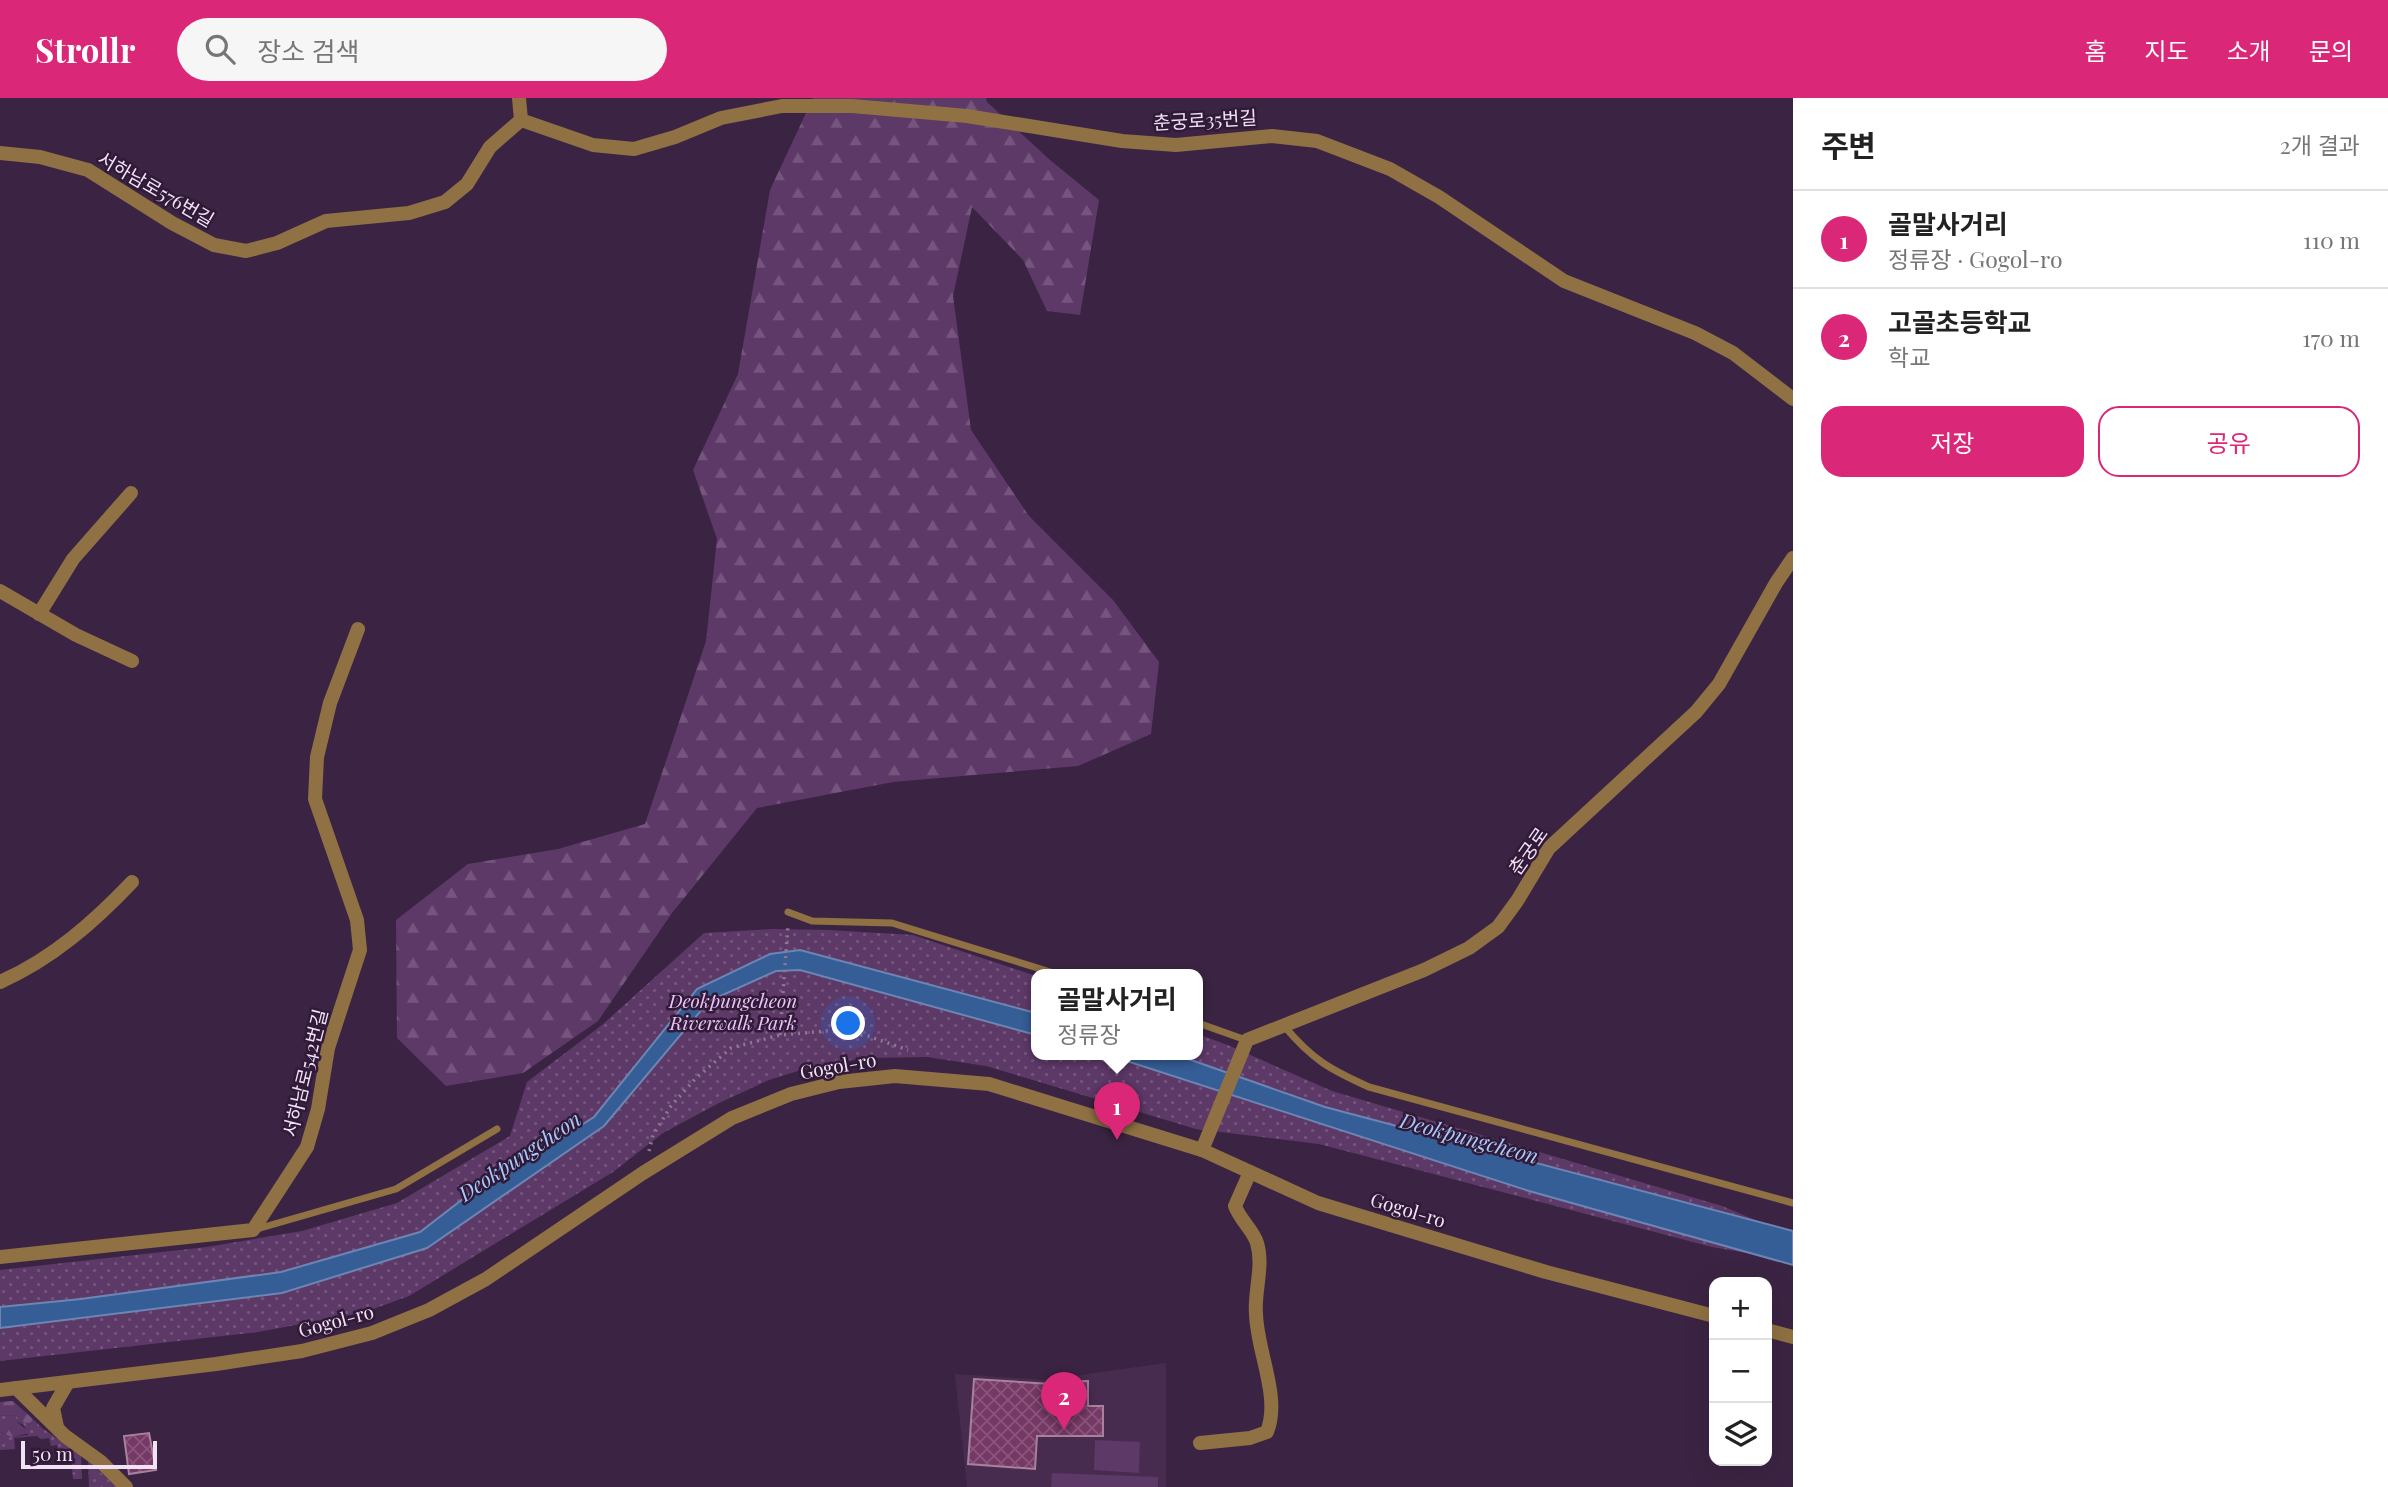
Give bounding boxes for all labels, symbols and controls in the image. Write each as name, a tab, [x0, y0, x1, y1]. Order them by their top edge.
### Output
search box	[177, 18, 667, 81]
text: Strollr	[35, 27, 135, 71]
icon: search	[201, 30, 239, 68]
text: 장소 검색	[257, 33, 359, 68]
text: 홈	[2084, 34, 2106, 66]
text: 지도	[2144, 34, 2189, 66]
text: 소개	[2227, 34, 2271, 66]
text: 문의	[2309, 34, 2353, 66]
street label: 춘궁로35번길	[1152, 103, 1257, 135]
text: 주변	[1821, 125, 1876, 165]
text: 2개 결과	[2280, 129, 2360, 160]
street label: 서하남로576번길	[94, 144, 219, 232]
text: 골말사거리	[1888, 206, 2008, 241]
text: 1	[1840, 224, 1848, 255]
text: 110 m	[2303, 224, 2360, 255]
text: 정류장 · Gogol-ro	[1888, 243, 2063, 274]
text: 고골초등학교	[1888, 304, 2032, 339]
text: 2	[1838, 322, 1850, 353]
text: 170 m	[2302, 322, 2360, 353]
text: 학교	[1888, 341, 1930, 372]
button: 저장	[1821, 406, 2084, 477]
button: 공유	[2098, 406, 2360, 477]
street label: 춘궁로	[1501, 821, 1553, 879]
popup	[1031, 969, 1203, 1060]
text: 골말사거리	[1057, 981, 1177, 1016]
park label: Deokpungcheon Riverwalk Park	[668, 987, 797, 1035]
street label: 서하남로542번길	[276, 1006, 333, 1140]
your location	[831, 1006, 865, 1040]
text: 정류장	[1057, 1018, 1121, 1049]
street label: Gogol-ro	[798, 1046, 878, 1085]
pin: 1	[1094, 1082, 1140, 1140]
water label: Deokpungcheon	[451, 1104, 586, 1207]
water label: Deokpungcheon	[1396, 1105, 1542, 1169]
street label: Gogol-ro	[1368, 1185, 1449, 1233]
map controls	[1709, 1277, 1772, 1466]
button: +	[1709, 1277, 1772, 1340]
street label: Gogol-ro	[295, 1297, 376, 1343]
button: −	[1709, 1340, 1772, 1403]
pin: 2	[1041, 1372, 1087, 1430]
button: layers	[1709, 1403, 1772, 1466]
scale bar	[21, 1438, 158, 1470]
text: 50 m	[32, 1440, 73, 1466]

